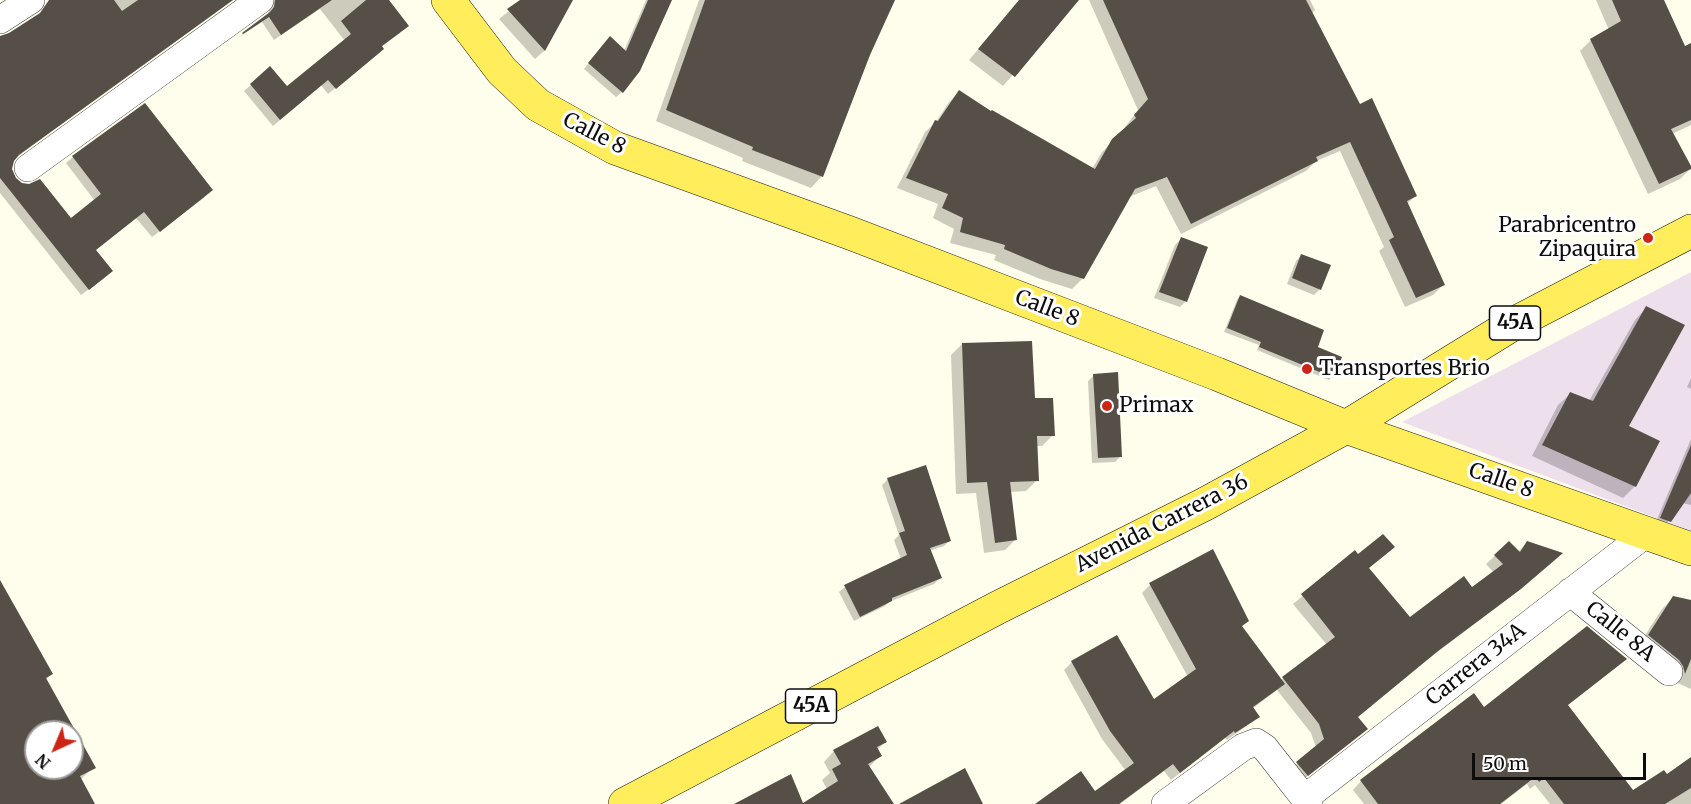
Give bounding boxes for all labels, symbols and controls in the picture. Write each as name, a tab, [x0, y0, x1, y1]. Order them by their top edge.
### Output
street label: Calle 8	[559, 108, 629, 160]
place label: Parabricentro Zipaquira	[1498, 213, 1636, 263]
marker: Parabricentro Zipaquira	[1641, 231, 1655, 245]
street label: Calle 8	[1011, 285, 1083, 333]
road number: 45A	[1490, 306, 1540, 340]
place label: Transportes Brio	[1319, 356, 1490, 382]
marker: Transportes Brio	[1300, 362, 1314, 376]
place label: Primax	[1119, 393, 1193, 419]
marker: Primax	[1100, 399, 1114, 413]
street label: Calle 8	[1465, 458, 1537, 504]
street label: Avenida Carrera 36	[1071, 470, 1253, 578]
street label: Calle 8A	[1580, 597, 1660, 667]
street label: Carrera 34A	[1421, 618, 1531, 712]
road number: 45A	[786, 689, 836, 723]
north arrow	[24, 720, 84, 780]
scale bar	[1475, 741, 1649, 779]
text: N	[31, 750, 54, 773]
text: 50 m	[1483, 752, 1527, 775]

